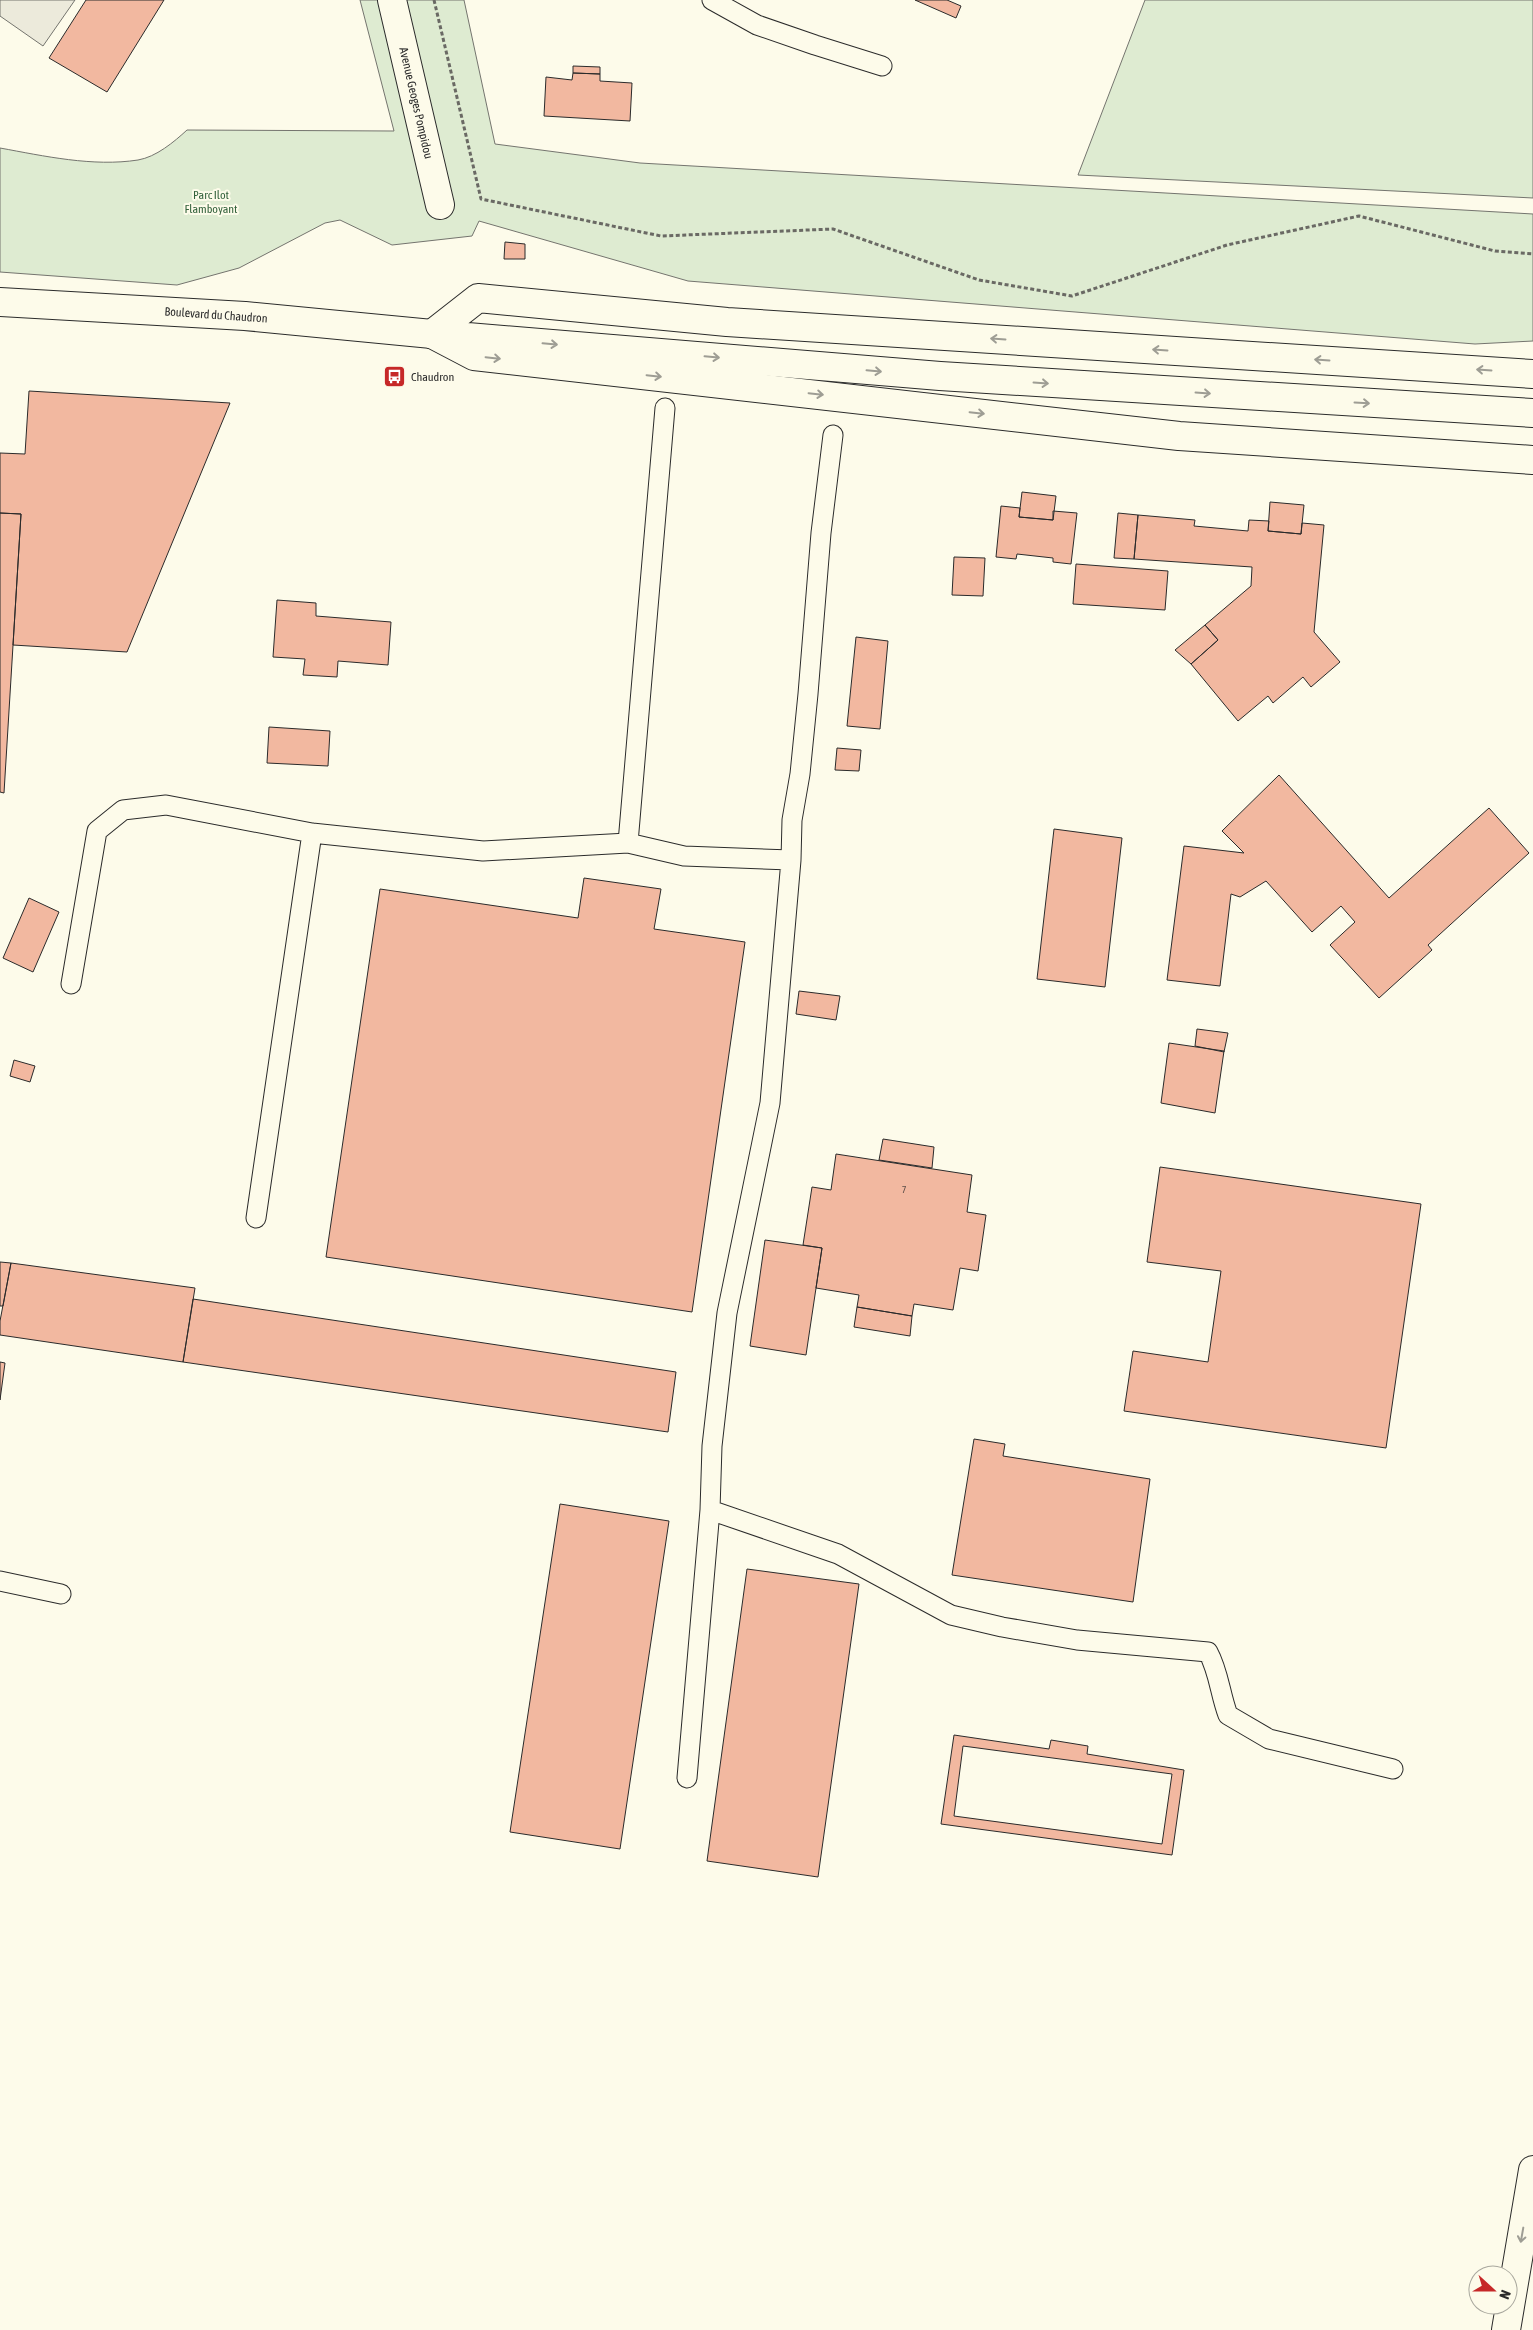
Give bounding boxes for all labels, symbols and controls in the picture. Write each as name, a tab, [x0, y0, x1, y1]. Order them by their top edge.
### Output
street label: Avenue Geoges Pompidou	[396, 46, 436, 160]
park label: Parc Ilot Flamboyant	[184, 188, 238, 216]
street label: Boulevard du Chaudron	[164, 304, 268, 326]
one-way arrow	[990, 335, 1006, 344]
one-way arrow	[542, 339, 558, 348]
one-way arrow	[1152, 345, 1168, 354]
one-way arrow	[704, 352, 720, 362]
one-way arrow	[484, 353, 500, 363]
one-way arrow	[1314, 355, 1330, 365]
bus stop icon: Chaudron	[383, 365, 407, 389]
one-way arrow	[866, 366, 882, 376]
one-way arrow	[1477, 366, 1493, 375]
place label: Chaudron	[411, 370, 454, 384]
one-way arrow	[646, 371, 662, 381]
one-way arrow	[1033, 378, 1049, 387]
one-way arrow	[807, 389, 823, 399]
one-way arrow	[1195, 389, 1211, 398]
one-way arrow	[1353, 398, 1369, 408]
one-way arrow	[969, 408, 985, 418]
house number: 7	[902, 1184, 907, 1195]
one-way arrow	[1516, 2227, 1526, 2243]
north arrow	[1468, 2265, 1518, 2315]
text: N	[1496, 2288, 1514, 2301]

